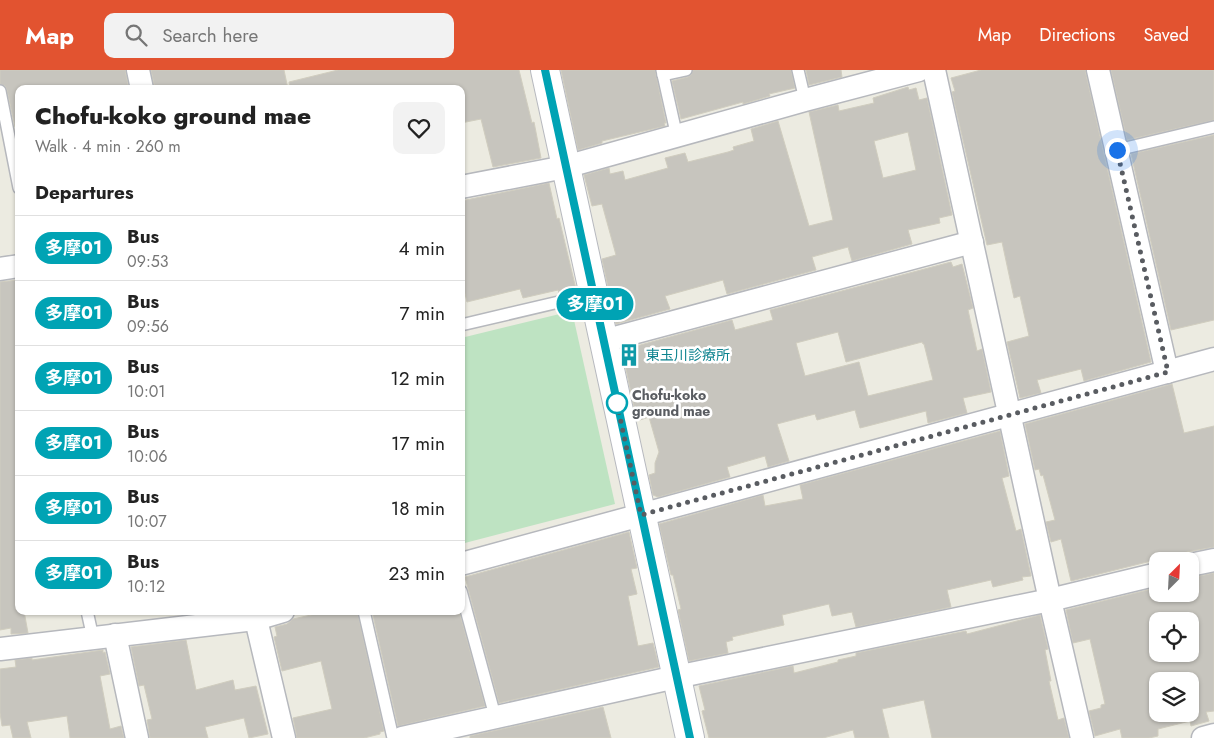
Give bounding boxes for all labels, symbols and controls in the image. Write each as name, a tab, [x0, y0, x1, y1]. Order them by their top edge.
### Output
search box	[104, 13, 454, 58]
text: Map	[25, 18, 74, 53]
icon: search	[122, 21, 150, 49]
text: Search here	[162, 22, 258, 49]
text: Map	[978, 22, 1011, 48]
text: Directions	[1039, 22, 1115, 48]
text: Saved	[1143, 22, 1189, 48]
text: Chofu-koko ground mae	[35, 98, 311, 133]
button: heart	[393, 102, 445, 154]
text: Walk · 4 min · 260 m	[35, 135, 181, 158]
your location	[1105, 138, 1130, 163]
text: Departures	[35, 179, 134, 206]
text: Bus	[127, 223, 159, 250]
text: 多摩01	[45, 235, 102, 261]
text: 4 min	[398, 235, 445, 262]
text: 09:53	[127, 250, 168, 273]
text: Bus	[127, 288, 159, 315]
line badge: 多摩01	[560, 288, 630, 320]
text: 多摩01	[566, 291, 624, 317]
text: 多摩01	[45, 300, 102, 326]
text: 7 min	[400, 300, 445, 327]
text: 09:56	[127, 315, 169, 338]
building icon: 東玉川診療所	[616, 342, 642, 368]
place label: 東玉川診療所	[646, 345, 730, 365]
text: Bus	[127, 353, 159, 380]
text: 多摩01	[45, 365, 102, 391]
text: 12 min	[390, 365, 445, 392]
text: 10:01	[127, 380, 165, 403]
place label: Chofu-koko ground mae	[632, 385, 710, 421]
marker: Chofu-koko ground mae	[606, 392, 628, 414]
text: Bus	[127, 418, 159, 445]
text: 多摩01	[45, 430, 102, 456]
text: 17 min	[391, 430, 445, 457]
text: 10:06	[127, 445, 168, 468]
text: Bus	[127, 483, 159, 510]
text: 多摩01	[45, 495, 102, 521]
text: 18 min	[391, 495, 445, 522]
text: 10:07	[127, 510, 167, 533]
text: Bus	[127, 548, 159, 575]
north arrow	[1149, 552, 1199, 602]
map controls	[1149, 552, 1199, 722]
text: 多摩01	[45, 560, 102, 586]
text: 23 min	[388, 560, 445, 587]
text: 10:12	[127, 575, 165, 598]
button: locate	[1149, 612, 1199, 662]
button: layers	[1149, 672, 1199, 722]

